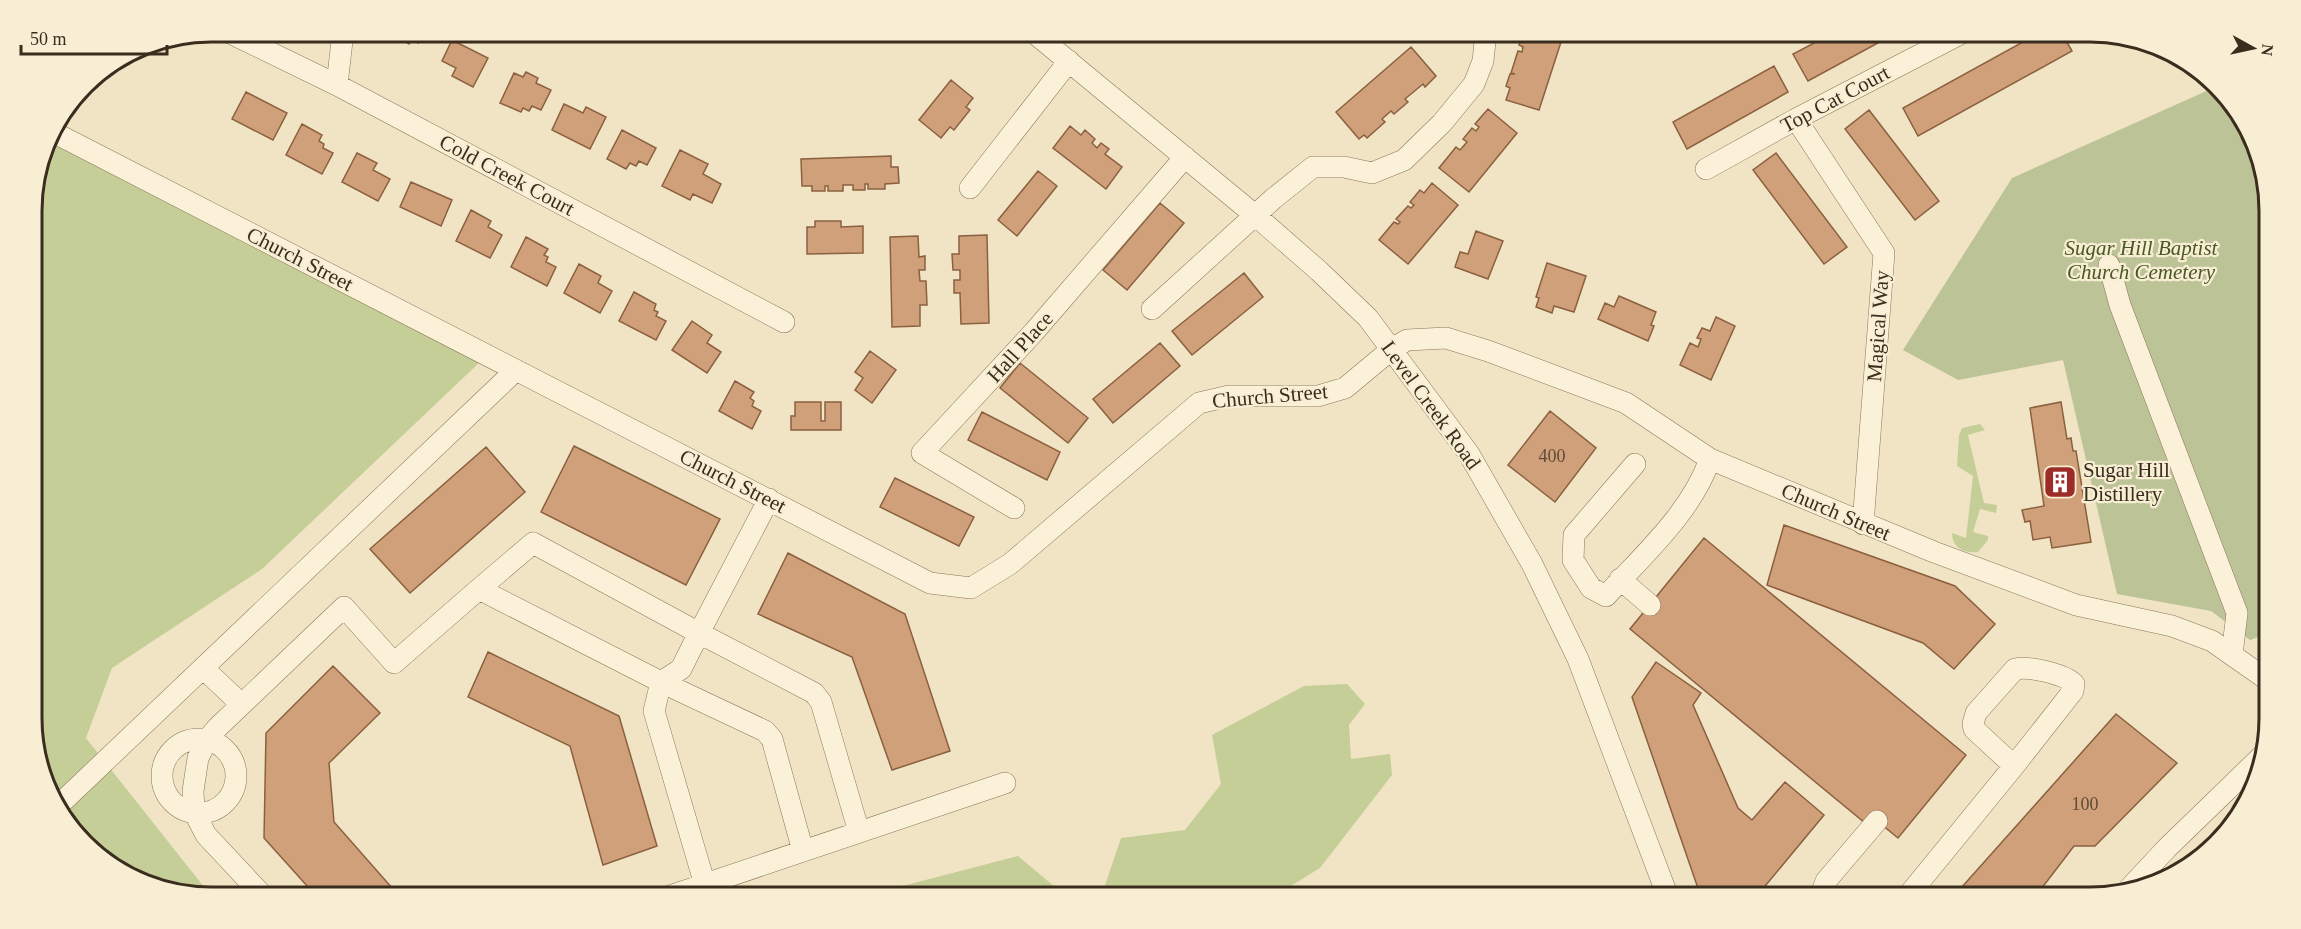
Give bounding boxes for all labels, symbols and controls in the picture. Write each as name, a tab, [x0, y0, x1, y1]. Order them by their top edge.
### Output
scale bar	[21, 18, 166, 56]
north arrow	[2223, 18, 2283, 78]
text: 50 m	[30, 29, 67, 49]
text: N	[2258, 43, 2277, 57]
street label: Top Cat Court	[1776, 60, 1894, 138]
street label: Cold Creek Court	[435, 129, 579, 221]
street label: Church Street	[243, 222, 357, 296]
park label: Sugar Hill Baptist Church Cemetery	[2065, 236, 2219, 284]
street label: Magical Way	[1862, 269, 1894, 383]
street label: Hall Place	[982, 307, 1058, 387]
street label: Level Creek Road	[1376, 336, 1486, 474]
street label: Church Street	[1211, 379, 1329, 413]
street label: Church Street	[676, 444, 790, 518]
house number: 400	[1539, 446, 1566, 466]
place label: Sugar Hill Distillery	[2083, 458, 2170, 506]
building icon: Sugar Hill Distillery	[2042, 464, 2078, 500]
street label: Church Street	[1778, 478, 1894, 546]
house number: 100	[2072, 794, 2099, 814]

